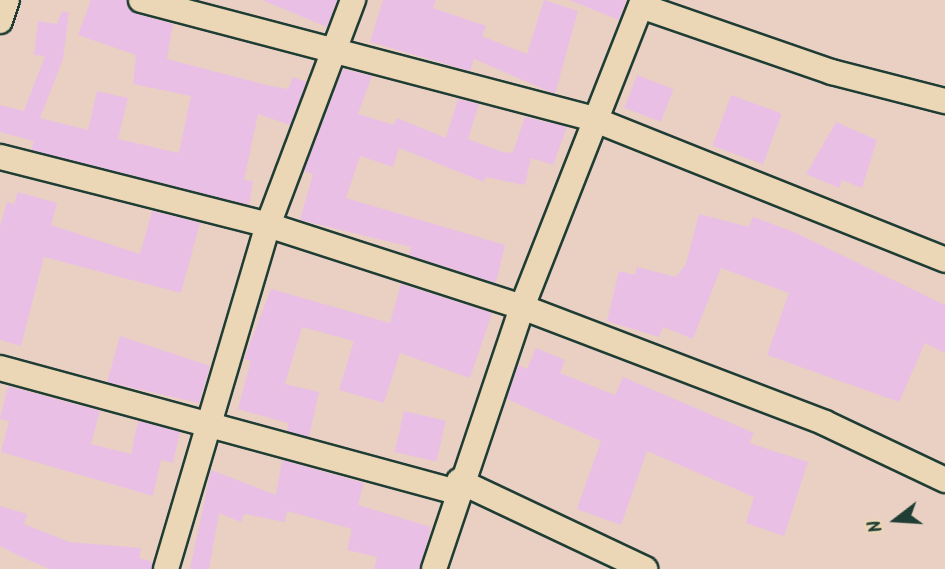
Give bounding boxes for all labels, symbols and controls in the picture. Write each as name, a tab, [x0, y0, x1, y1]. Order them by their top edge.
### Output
north arrow	[861, 485, 931, 555]
text: N	[860, 516, 892, 536]

